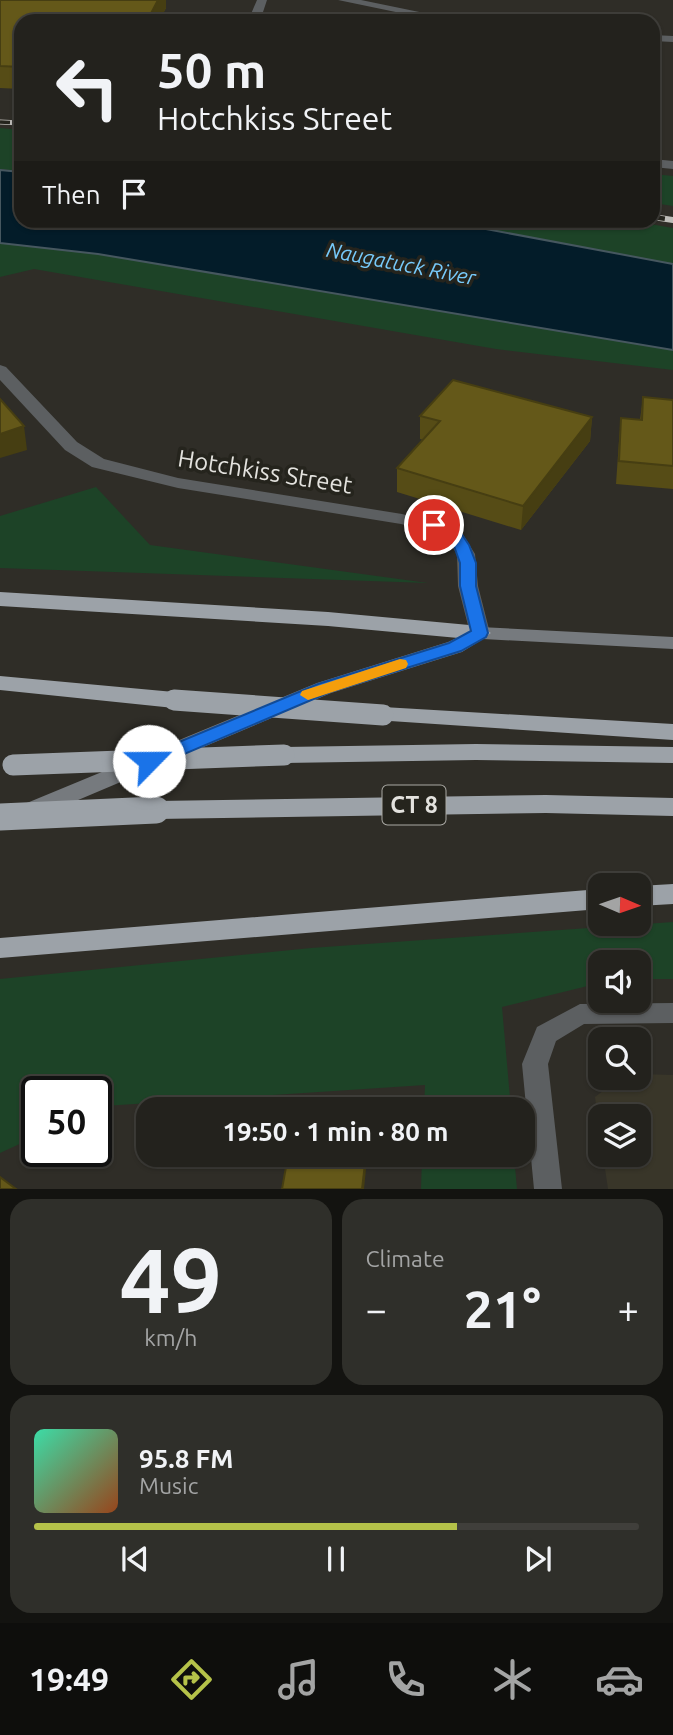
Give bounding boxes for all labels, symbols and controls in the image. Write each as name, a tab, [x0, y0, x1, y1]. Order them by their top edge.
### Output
icon: left	[42, 42, 133, 133]
text: 50 m	[157, 42, 266, 97]
text: Hotchkiss Street	[157, 100, 392, 136]
icon: arrive	[115, 175, 153, 213]
text: Then	[42, 180, 101, 209]
water label: Naugatuck River	[325, 237, 479, 289]
street label: Hotchkiss Street	[176, 444, 355, 499]
pin	[404, 495, 464, 555]
icon: arrive	[415, 506, 453, 544]
position arrow	[112, 724, 186, 798]
road number: CT 8	[382, 786, 446, 824]
north arrow	[588, 873, 651, 936]
map controls	[588, 873, 651, 1167]
button: sound	[588, 950, 651, 1013]
button: search	[588, 1027, 651, 1090]
speed limit sign: 50	[21, 1076, 112, 1167]
button: layers	[588, 1104, 651, 1167]
text: 19:50 · 1 min · 80 m	[222, 1117, 449, 1146]
text: 49	[119, 1228, 222, 1330]
text: Climate	[366, 1246, 445, 1271]
text: 21°	[464, 1280, 541, 1338]
text: −	[366, 1288, 387, 1330]
text: +	[618, 1288, 639, 1330]
text: km/h	[144, 1325, 197, 1350]
text: 95.8 FM	[139, 1444, 233, 1473]
text: Music	[139, 1473, 198, 1498]
icon: previous	[116, 1540, 154, 1578]
icon: pause	[317, 1540, 355, 1578]
icon: next	[519, 1540, 557, 1578]
icon: directions	[167, 1655, 216, 1704]
icon: music	[274, 1655, 323, 1704]
icon: phone	[381, 1655, 430, 1704]
icon: climate	[488, 1655, 537, 1704]
icon: car	[595, 1655, 644, 1704]
text: 19:49	[29, 1661, 109, 1697]

